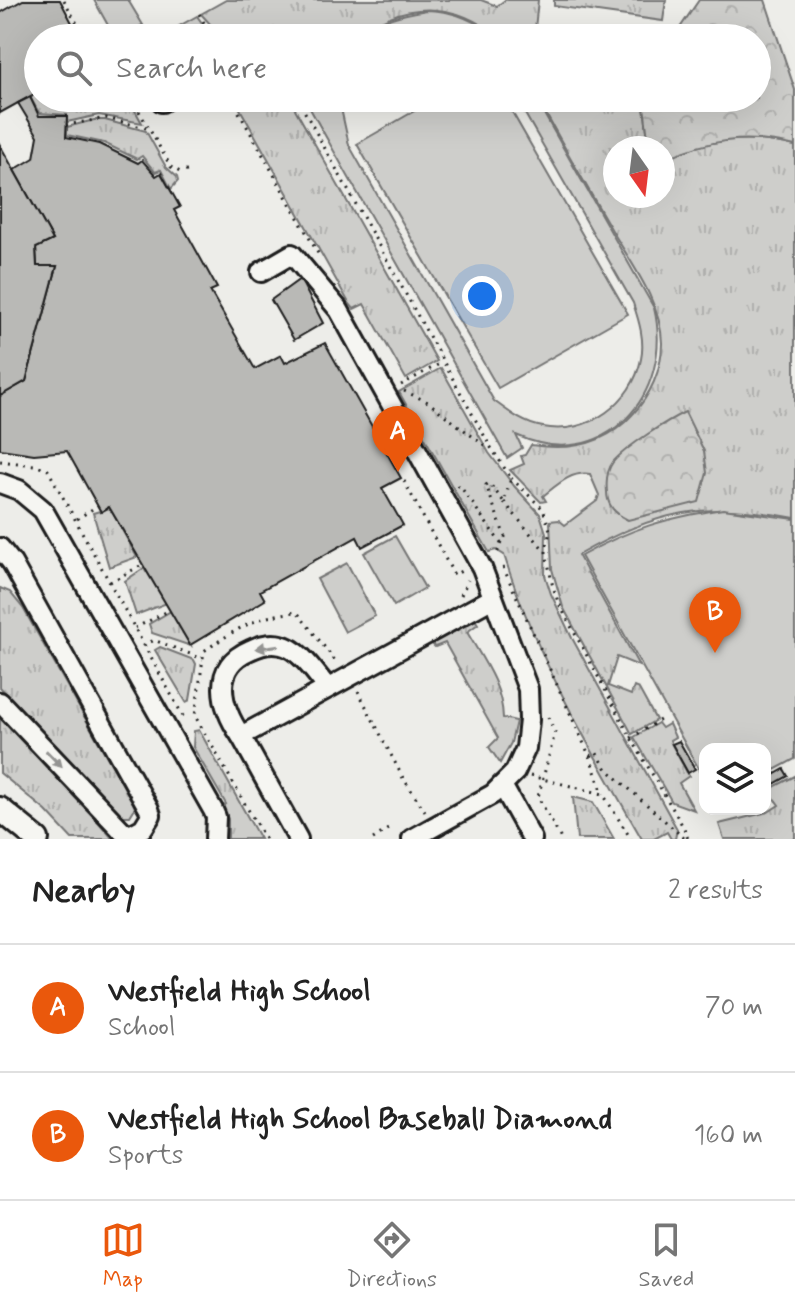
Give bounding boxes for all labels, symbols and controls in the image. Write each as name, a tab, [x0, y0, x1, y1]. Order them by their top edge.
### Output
search box	[24, 24, 771, 112]
icon: search	[52, 46, 96, 90]
text: Search here	[116, 49, 267, 88]
north arrow	[603, 136, 675, 208]
your location	[462, 276, 502, 316]
pin: A	[372, 406, 424, 472]
pin: B	[689, 587, 741, 653]
one-way arrow	[254, 641, 279, 654]
map controls	[699, 743, 771, 815]
button: layers	[699, 743, 771, 815]
one-way arrow	[44, 749, 62, 768]
text: Nearby	[32, 869, 136, 914]
text: 2 results	[668, 874, 763, 908]
text: Westfield High School	[108, 972, 371, 1011]
text: A	[49, 991, 67, 1025]
text: 70 m	[705, 991, 763, 1025]
text: School	[108, 1011, 175, 1045]
text: Westfield High School Baseball Diamond	[108, 1100, 612, 1139]
text: B	[50, 1119, 66, 1153]
text: 160 m	[694, 1119, 763, 1153]
text: Sports	[108, 1139, 183, 1173]
tab: Map	[101, 1218, 145, 1294]
tab: Directions	[346, 1218, 437, 1294]
tab: Saved	[639, 1218, 694, 1294]

